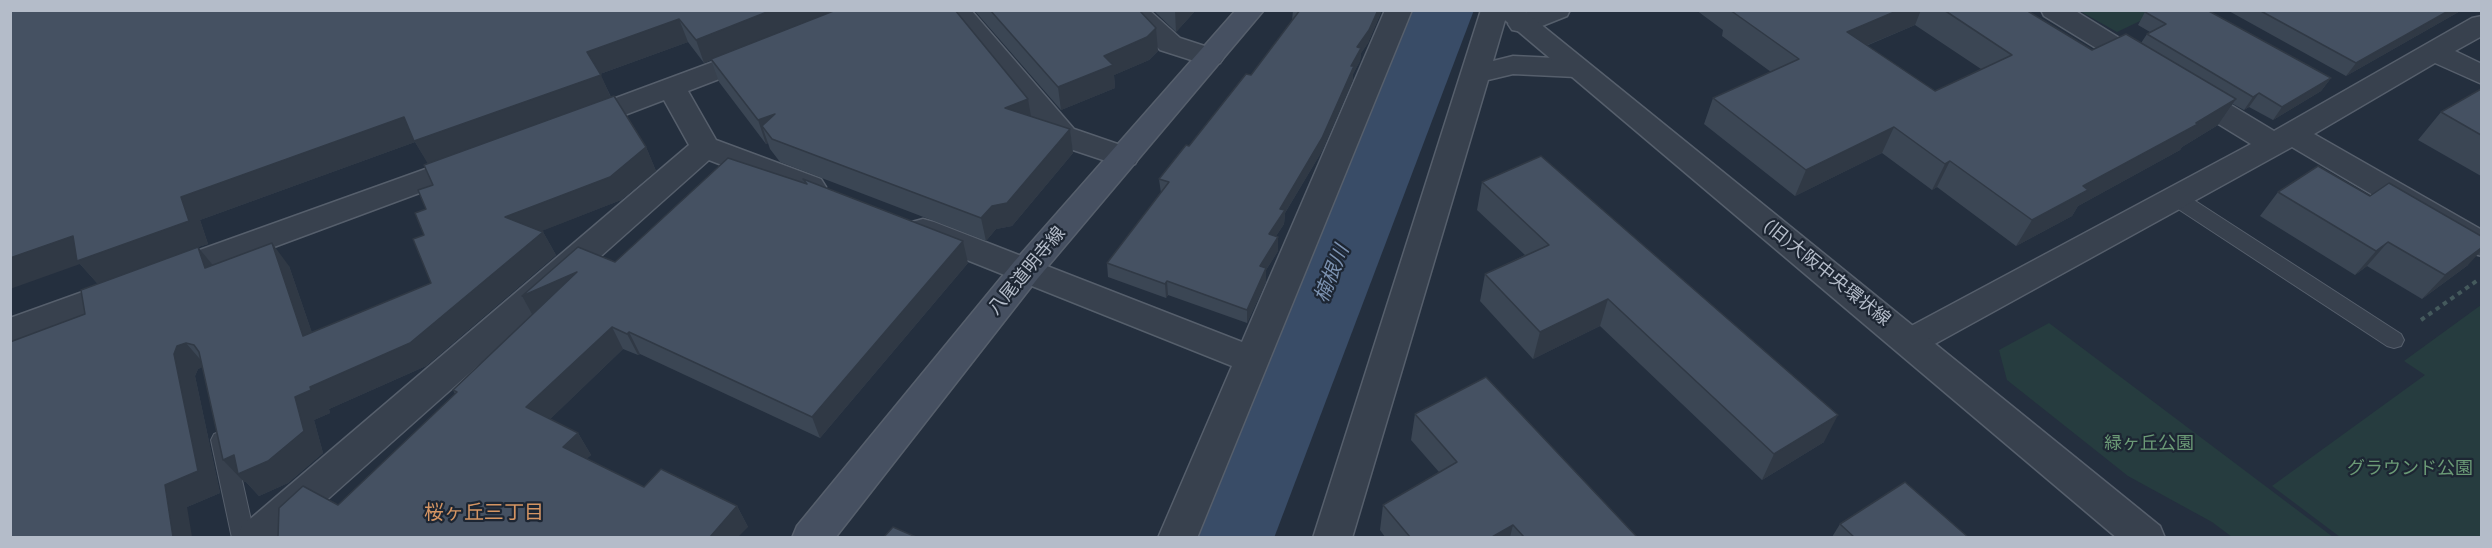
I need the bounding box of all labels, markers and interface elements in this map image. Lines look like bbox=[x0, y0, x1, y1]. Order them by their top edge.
street label: (旧)大阪中央環状線 bbox=[1759, 215, 1895, 331]
street label: 八尾道明寺線 bbox=[984, 223, 1070, 319]
water label: 楠根川 bbox=[1310, 242, 1354, 306]
park label: 緑ヶ丘公園 bbox=[2104, 433, 2194, 455]
park label: グラウンド公園 bbox=[2347, 458, 2473, 480]
district label: 桜ヶ丘三丁目 bbox=[424, 501, 544, 525]

